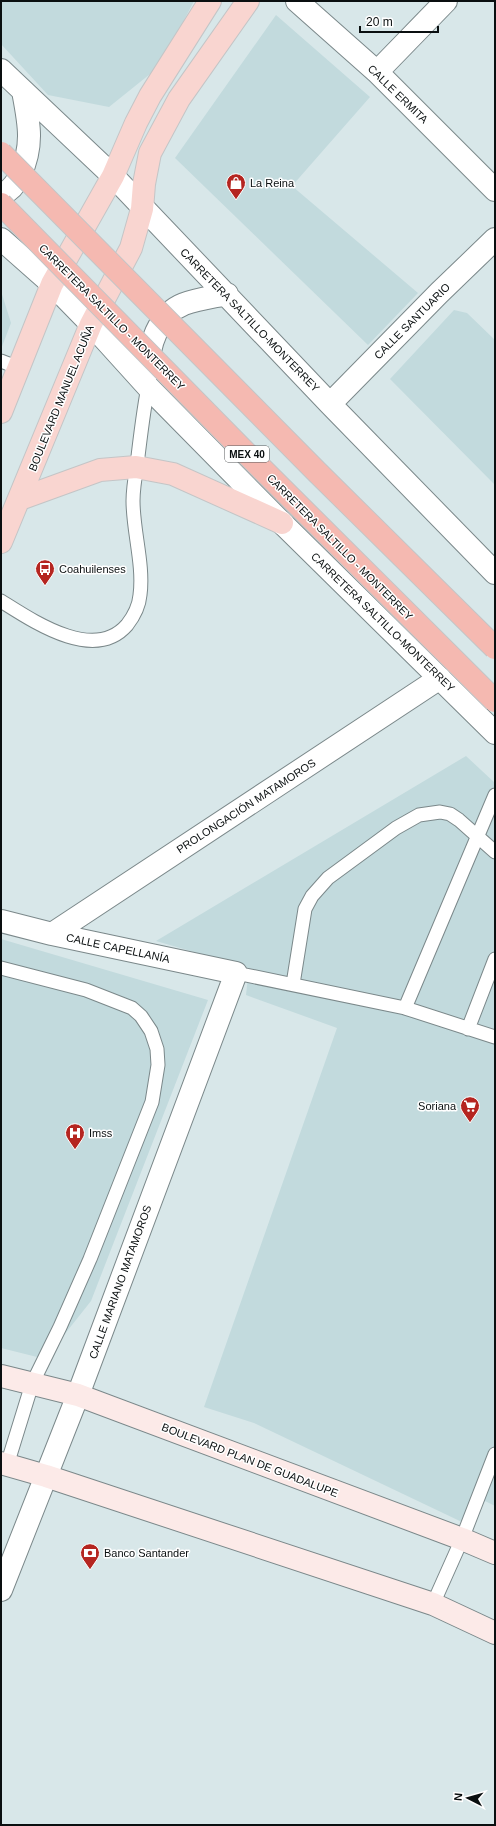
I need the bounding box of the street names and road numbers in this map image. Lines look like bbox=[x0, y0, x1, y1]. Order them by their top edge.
street label: CALLE ERMITA bbox=[366, 62, 431, 126]
street label: CARRETERA SALTILLO - MONTERREY bbox=[37, 242, 188, 393]
street label: CARRETERA SALTILLO-MONTERREY bbox=[178, 246, 322, 395]
street label: CALLE SANTUARIO bbox=[372, 280, 453, 361]
street label: BOULEVARD MANUEL ACUÑA bbox=[26, 323, 96, 473]
road number: MEX 40 bbox=[225, 446, 269, 462]
street label: CARRETERA SALTILLO - MONTERREY bbox=[265, 472, 416, 623]
street label: CARRETERA SALTILLO-MONTERREY bbox=[309, 550, 458, 694]
street label: PROLONGACIÓN MATAMOROS bbox=[174, 756, 318, 856]
street label: CALLE CAPELLANÍA bbox=[65, 931, 172, 965]
street label: CALLE MARIANO MATAMOROS bbox=[87, 1203, 153, 1361]
street label: BOULEVARD PLAN DE GUADALUPE bbox=[160, 1421, 340, 1499]

